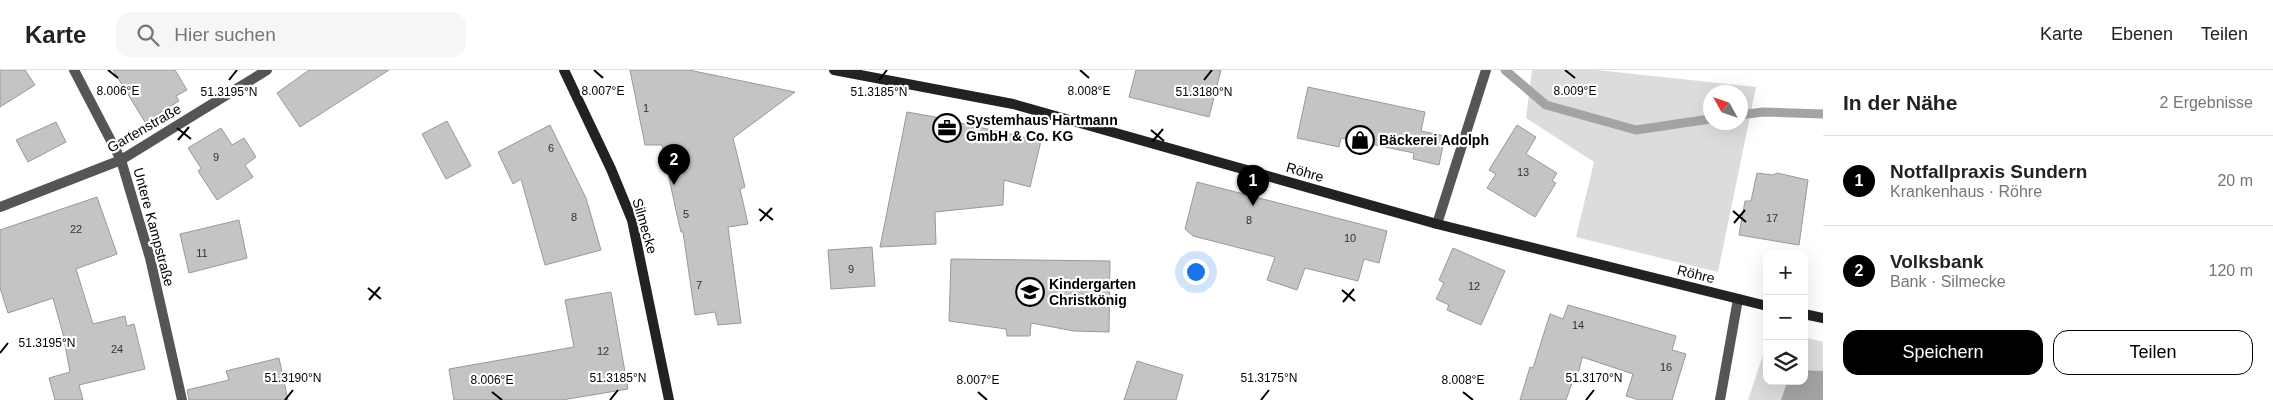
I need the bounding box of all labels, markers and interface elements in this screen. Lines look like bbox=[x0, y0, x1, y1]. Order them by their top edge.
search box bbox=[116, 12, 466, 57]
text: Karte bbox=[25, 21, 86, 48]
icon: search bbox=[134, 21, 162, 49]
text: Hier suchen bbox=[174, 24, 276, 45]
text: Karte bbox=[2040, 24, 2083, 44]
text: Ebenen bbox=[2111, 24, 2173, 44]
text: Teilen bbox=[2201, 24, 2248, 44]
text: 8.006°E bbox=[97, 84, 139, 98]
text: 8.007°E bbox=[582, 84, 624, 98]
text: 8.008°E bbox=[1068, 84, 1110, 98]
text: 8.009°E bbox=[1554, 84, 1596, 98]
text: 51.3195°N bbox=[201, 85, 257, 99]
text: 51.3185°N bbox=[851, 85, 907, 99]
text: 51.3180°N bbox=[1176, 85, 1232, 99]
north arrow bbox=[1703, 85, 1748, 130]
text: In der Nähe bbox=[1843, 91, 1957, 114]
text: 2 Ergebnisse bbox=[2160, 94, 2253, 111]
street label: Gartenstraße bbox=[104, 100, 184, 156]
house number: 1 bbox=[643, 102, 649, 114]
place label: Systemhaus Hartmann GmbH & Co. KG bbox=[966, 112, 1118, 144]
office icon: Systemhaus Hartmann GmbH & Co. KG bbox=[932, 113, 962, 143]
shop icon: Bäckerei Adolph bbox=[1345, 125, 1375, 155]
place label: Bäckerei Adolph bbox=[1379, 132, 1489, 148]
house number: 6 bbox=[548, 142, 554, 154]
pin: 2 bbox=[658, 144, 690, 185]
house number: 9 bbox=[213, 151, 219, 163]
street label: Röhre bbox=[1284, 159, 1326, 185]
text: Notfallpraxis Sundern bbox=[1890, 161, 2087, 182]
pin: 1 bbox=[1237, 165, 1269, 206]
street label: Untere Kampstraße bbox=[130, 166, 178, 288]
house number: 13 bbox=[1517, 166, 1529, 178]
text: 1 bbox=[1855, 172, 1863, 189]
text: 20 m bbox=[2217, 172, 2253, 189]
text: Krankenhaus · Röhre bbox=[1890, 183, 2042, 200]
street label: Silmecke bbox=[629, 196, 661, 256]
house number: 5 bbox=[683, 208, 689, 220]
house number: 8 bbox=[571, 211, 577, 223]
house number: 17 bbox=[1766, 212, 1778, 224]
house number: 8 bbox=[1246, 214, 1252, 226]
house number: 22 bbox=[70, 223, 82, 235]
house number: 10 bbox=[1344, 232, 1356, 244]
house number: 11 bbox=[196, 247, 208, 259]
map controls bbox=[1763, 250, 1808, 385]
button: + bbox=[1763, 250, 1808, 295]
text: Volksbank bbox=[1890, 251, 1984, 272]
your location bbox=[1183, 259, 1209, 285]
street label: Röhre bbox=[1676, 262, 1717, 286]
text: 2 bbox=[1855, 262, 1863, 279]
text: 120 m bbox=[2209, 262, 2253, 279]
house number: 9 bbox=[848, 263, 854, 275]
text: Bank · Silmecke bbox=[1890, 273, 2006, 290]
place label: Kindergarten Christkönig bbox=[1049, 276, 1136, 308]
school or university icon: Kindergarten Christkönig bbox=[1015, 277, 1045, 307]
house number: 7 bbox=[696, 279, 702, 291]
house number: 12 bbox=[1468, 280, 1480, 292]
button: − bbox=[1763, 295, 1808, 340]
house number: 14 bbox=[1572, 319, 1584, 331]
button: Speichern bbox=[1843, 330, 2043, 375]
button: Teilen bbox=[2053, 330, 2253, 375]
text: 51.3195°N bbox=[19, 336, 75, 350]
button: layers bbox=[1763, 340, 1808, 385]
house number: 24 bbox=[111, 343, 123, 355]
house number: 12 bbox=[597, 345, 609, 357]
house number: 16 bbox=[1660, 361, 1672, 373]
text: 51.3190°N bbox=[265, 371, 321, 385]
text: 51.3185°N bbox=[590, 371, 646, 385]
text: 51.3175°N bbox=[1241, 371, 1297, 385]
text: 51.3170°N bbox=[1566, 371, 1622, 385]
text: 8.006°E bbox=[471, 373, 513, 387]
text: 8.007°E bbox=[957, 373, 999, 387]
text: 8.008°E bbox=[1442, 373, 1484, 387]

